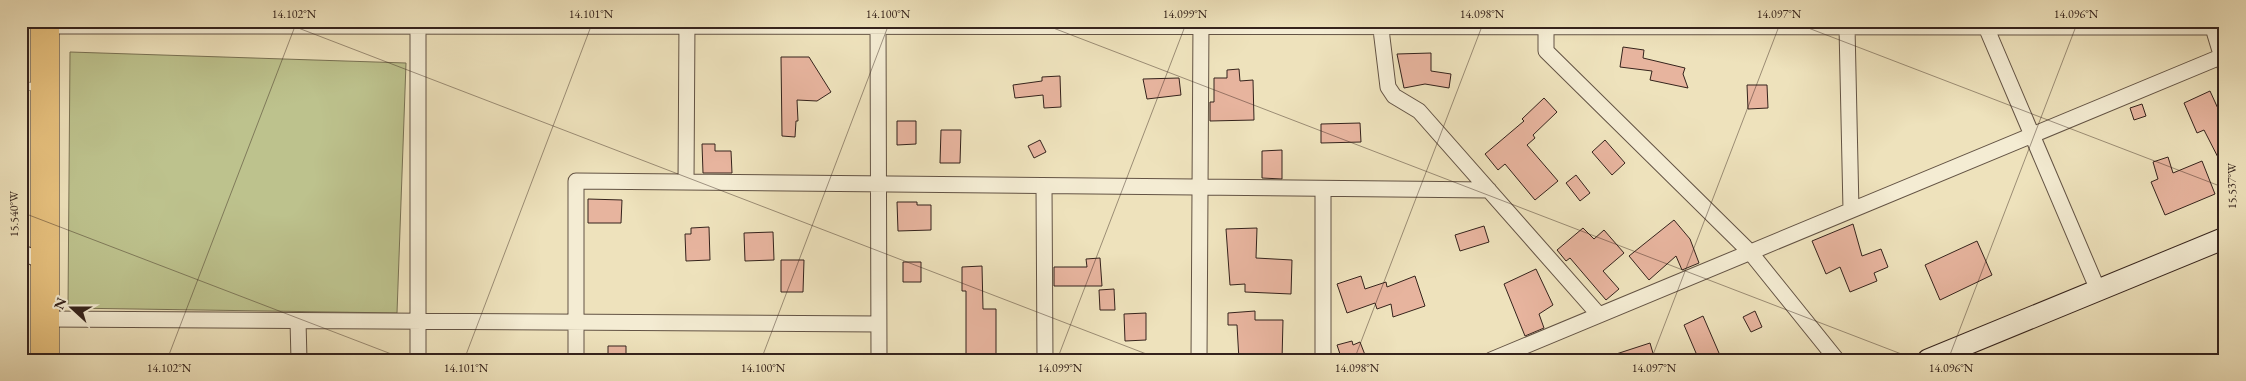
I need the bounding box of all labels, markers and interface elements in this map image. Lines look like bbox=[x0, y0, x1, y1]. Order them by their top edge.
text: 14.102°N bbox=[272, 6, 317, 22]
text: 14.101°N bbox=[569, 6, 614, 22]
text: 14.100°N bbox=[866, 6, 911, 22]
text: 14.099°N bbox=[1163, 6, 1208, 22]
text: 14.098°N bbox=[1460, 6, 1505, 22]
text: 14.097°N bbox=[1757, 6, 1802, 22]
text: 14.096°N bbox=[2054, 6, 2099, 22]
text: 15.537°W bbox=[2224, 162, 2240, 209]
text: 15.540°W bbox=[6, 190, 22, 237]
north arrow bbox=[48, 284, 98, 334]
text: N bbox=[49, 294, 71, 312]
text: 14.102°N bbox=[147, 360, 192, 376]
text: 14.101°N bbox=[444, 360, 489, 376]
text: 14.100°N bbox=[741, 360, 786, 376]
text: 14.099°N bbox=[1038, 360, 1083, 376]
text: 14.098°N bbox=[1335, 360, 1380, 376]
text: 14.097°N bbox=[1632, 360, 1677, 376]
text: 14.096°N bbox=[1929, 360, 1974, 376]

